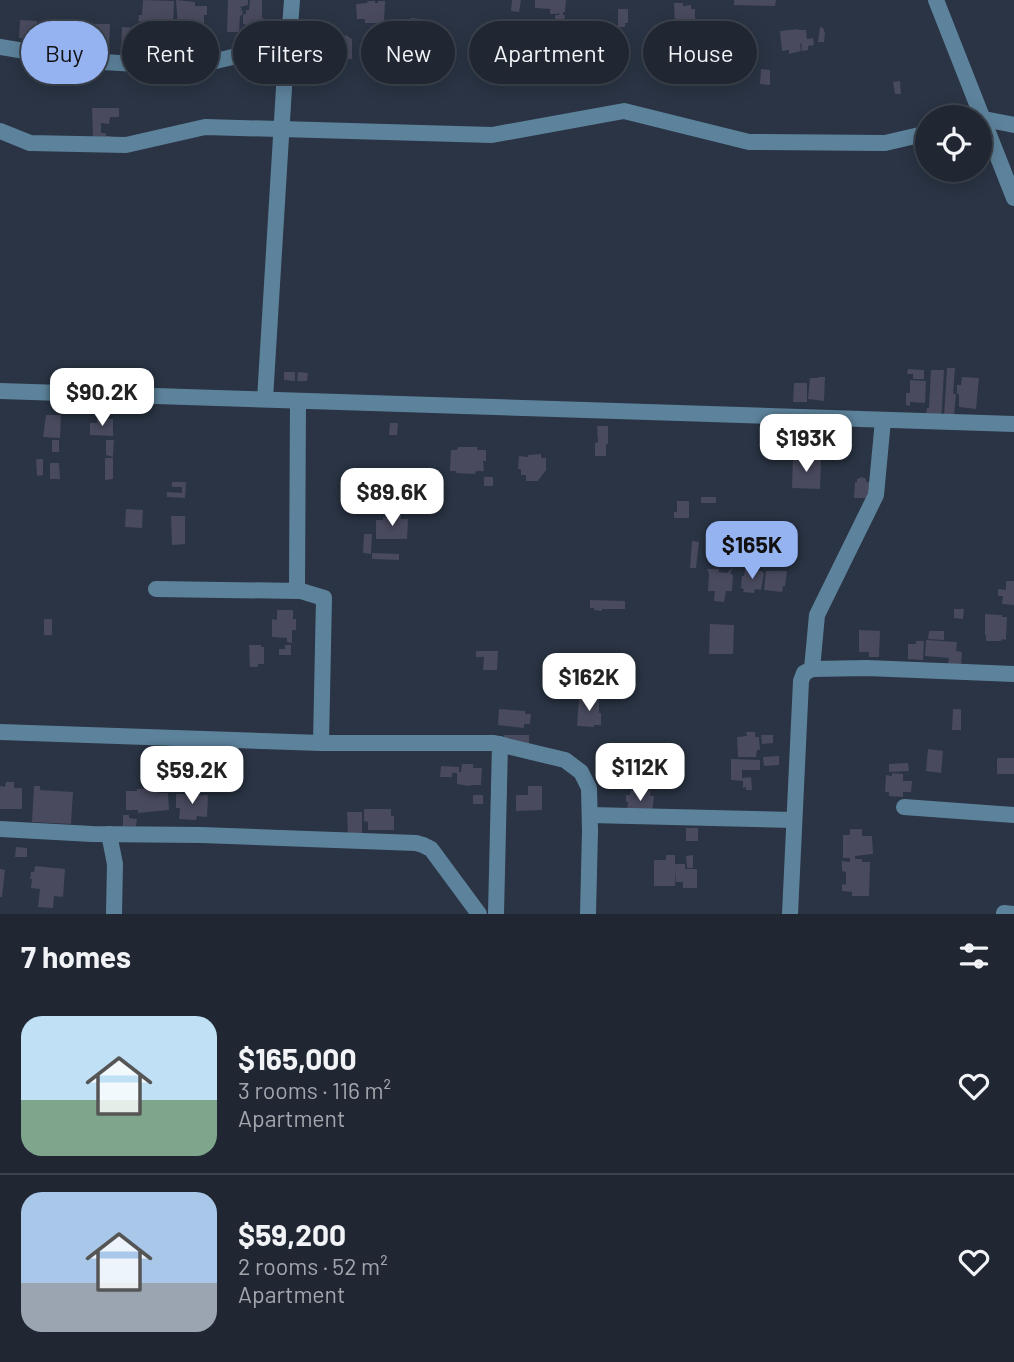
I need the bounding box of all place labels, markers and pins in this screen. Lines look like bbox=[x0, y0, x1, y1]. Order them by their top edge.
pin: $90.2K bbox=[45, 368, 159, 428]
pin: $193K bbox=[757, 414, 855, 474]
pin: $89.6K bbox=[335, 468, 449, 528]
pin: $165K bbox=[703, 522, 801, 581]
pin: $162K bbox=[540, 654, 638, 713]
pin: $112K bbox=[591, 744, 689, 803]
pin: $59.2K bbox=[135, 746, 249, 806]

